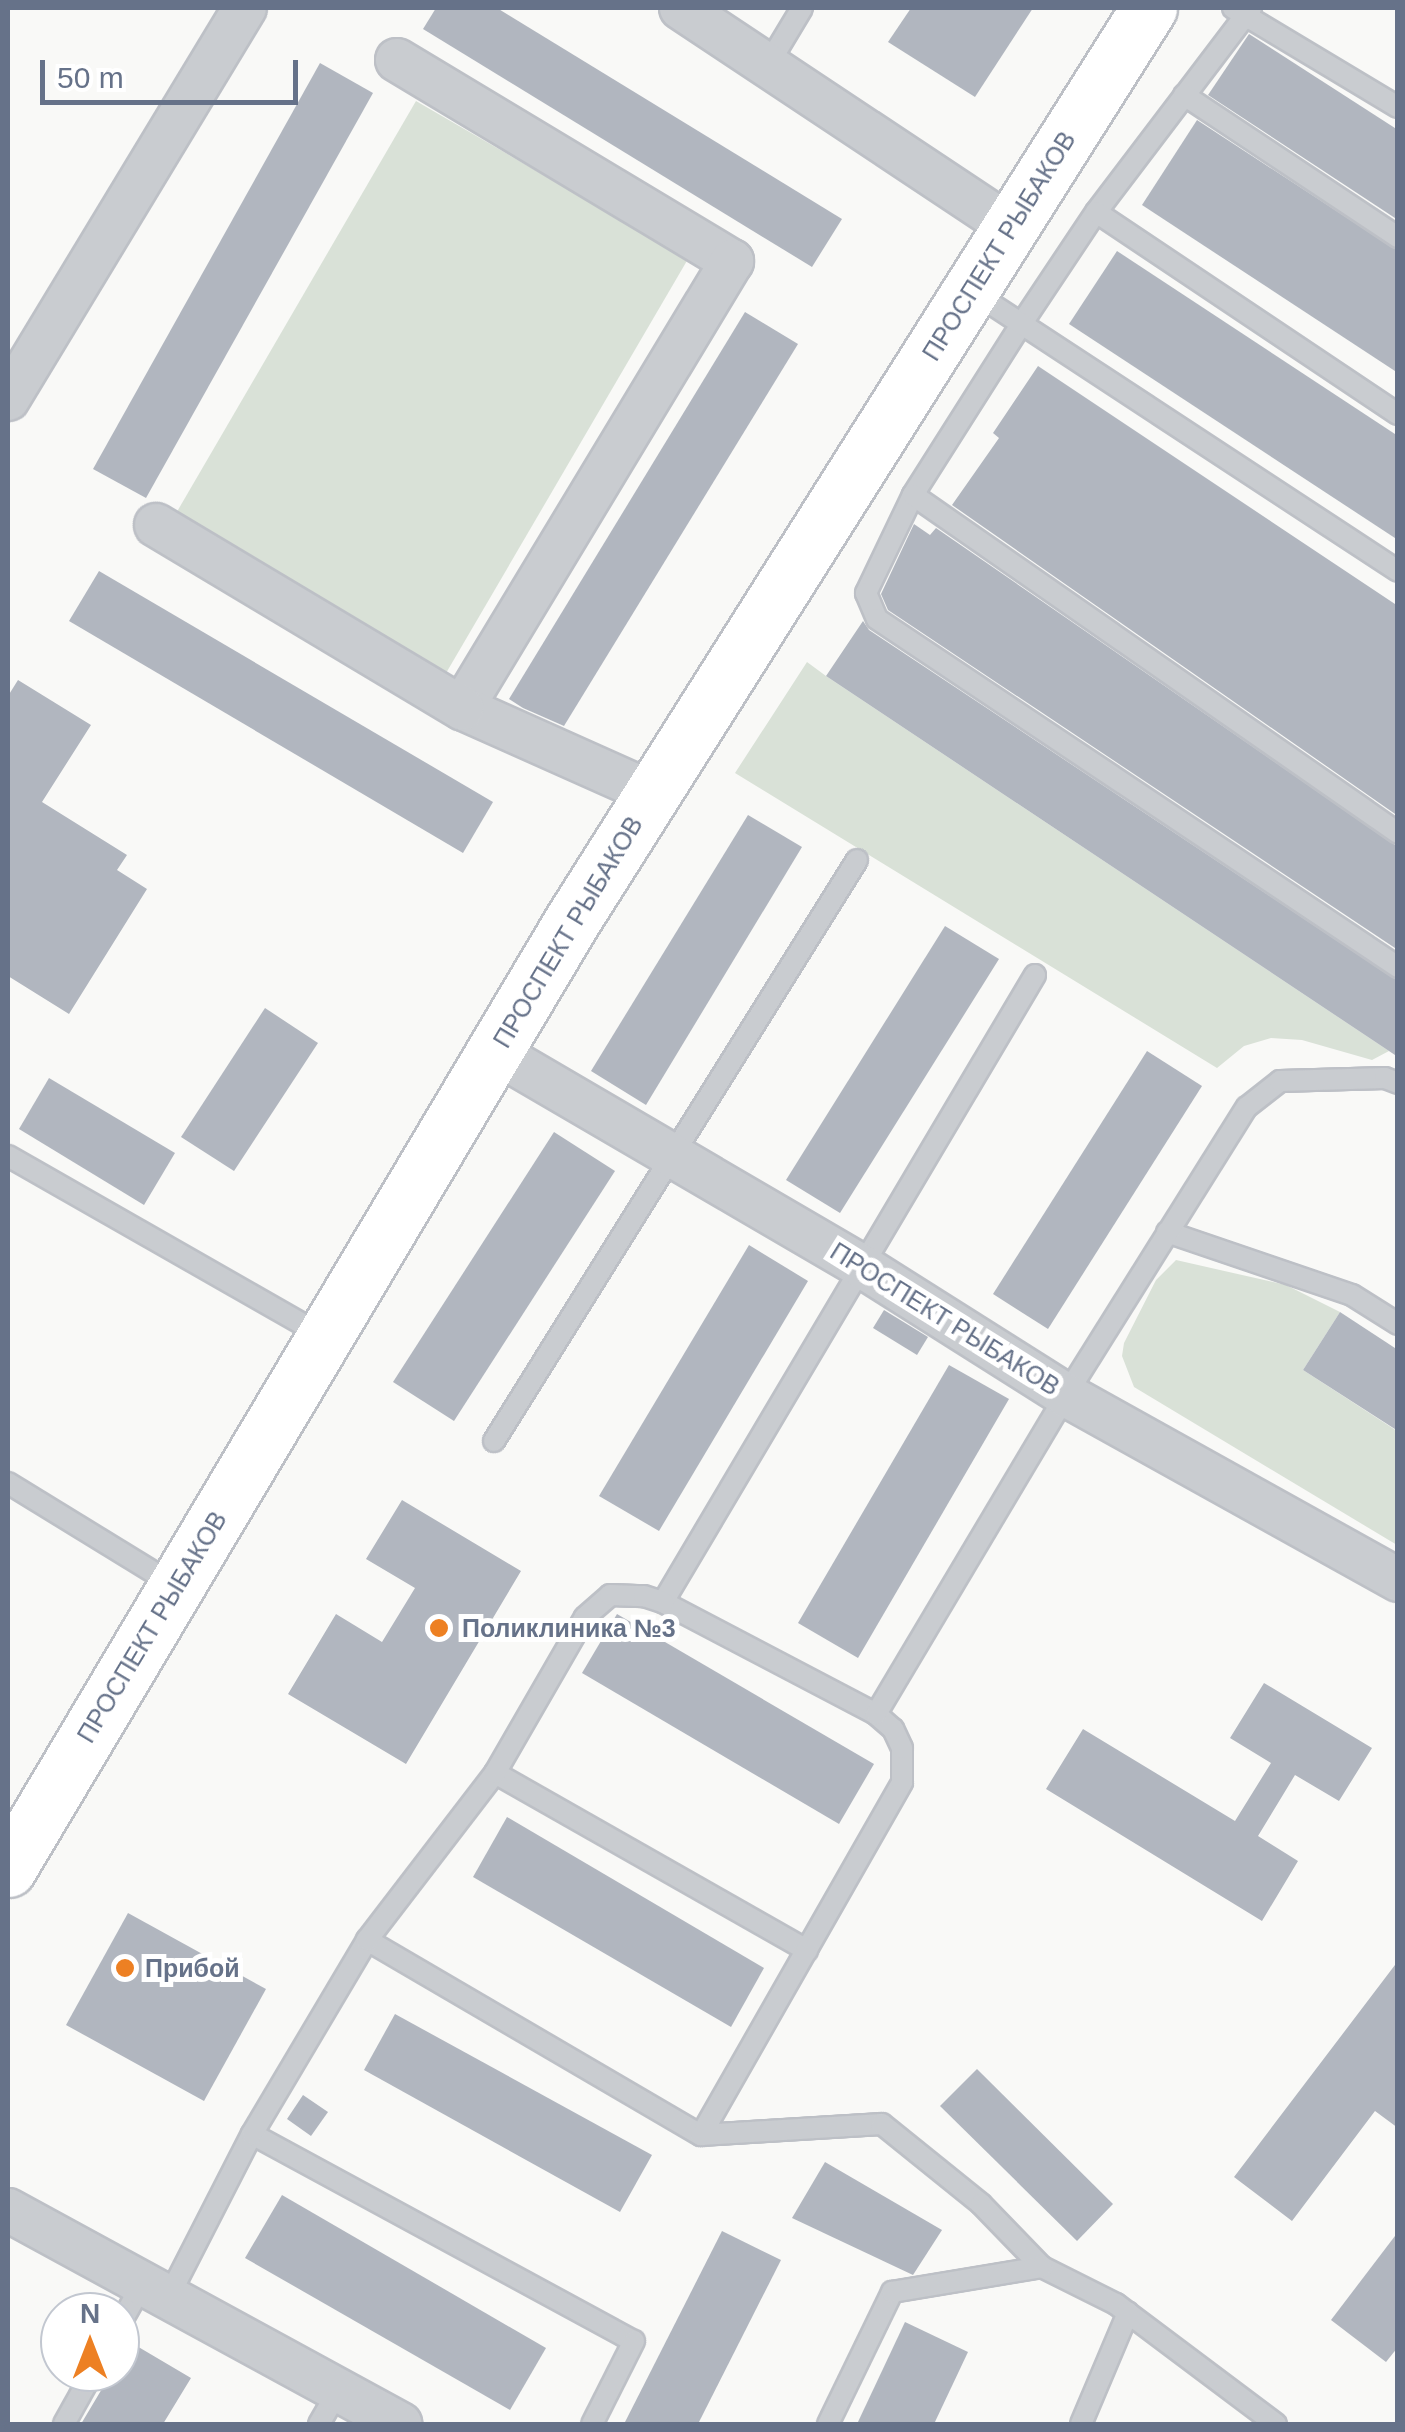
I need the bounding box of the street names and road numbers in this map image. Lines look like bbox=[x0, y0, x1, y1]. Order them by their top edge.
street label: ПРОСПЕКТ РЫБАКОВ bbox=[916, 126, 1082, 366]
street label: ПРОСПЕКТ РЫБАКОВ bbox=[487, 811, 649, 1053]
street label: ПРОСПЕКТ РЫБАКОВ bbox=[825, 1236, 1065, 1402]
street label: ПРОСПЕКТ РЫБАКОВ bbox=[71, 1506, 233, 1748]

